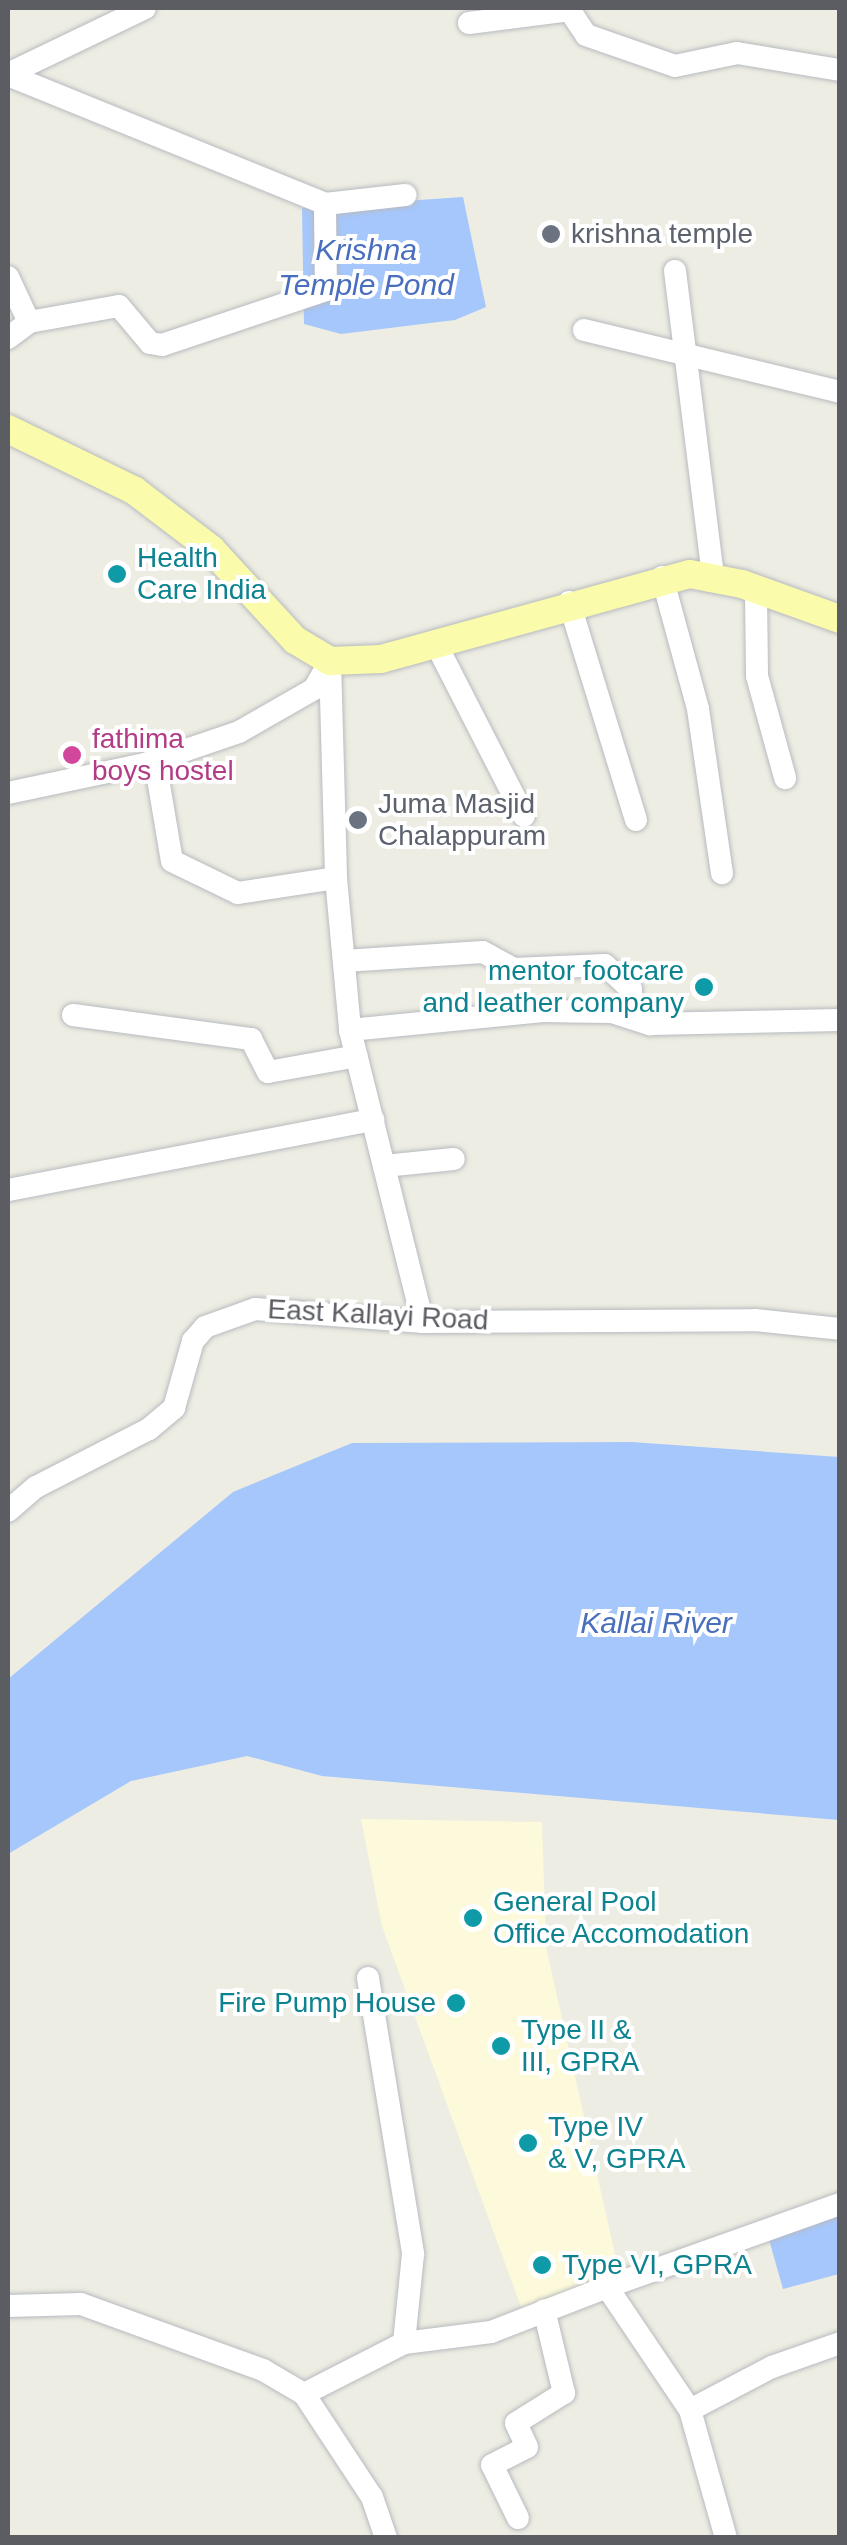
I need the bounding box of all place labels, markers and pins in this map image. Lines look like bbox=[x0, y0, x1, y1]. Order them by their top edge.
place label: krishna temple bbox=[571, 217, 753, 251]
marker: krishna temple bbox=[540, 223, 562, 245]
place label: Health Care India bbox=[137, 541, 266, 607]
marker: Health Care India bbox=[106, 563, 128, 585]
place label: fathima boys hostel bbox=[92, 722, 234, 788]
marker: fathima boys hostel bbox=[61, 744, 83, 766]
place label: Juma Masjid Chalappuram bbox=[378, 787, 546, 853]
marker: Juma Masjid Chalappuram bbox=[347, 809, 369, 831]
place label: mentor footcare and leather company bbox=[422, 954, 684, 1020]
marker: mentor footcare and leather company bbox=[693, 976, 715, 998]
place label: General Pool Office Accomodation bbox=[493, 1885, 751, 1951]
marker: General Pool Office Accomodation bbox=[462, 1907, 484, 1929]
place label: Fire Pump House bbox=[218, 1986, 436, 2020]
marker: Fire Pump House bbox=[445, 1992, 467, 2014]
place label: Type II & III, GPRA bbox=[521, 2013, 639, 2079]
marker: Type II & III, GPRA bbox=[490, 2035, 512, 2057]
place label: Type IV & V, GPRA bbox=[548, 2110, 685, 2176]
marker: Type IV & V, GPRA bbox=[517, 2132, 539, 2154]
place label: Type VI, GPRA bbox=[562, 2248, 752, 2282]
marker: Type VI, GPRA bbox=[531, 2254, 553, 2276]

